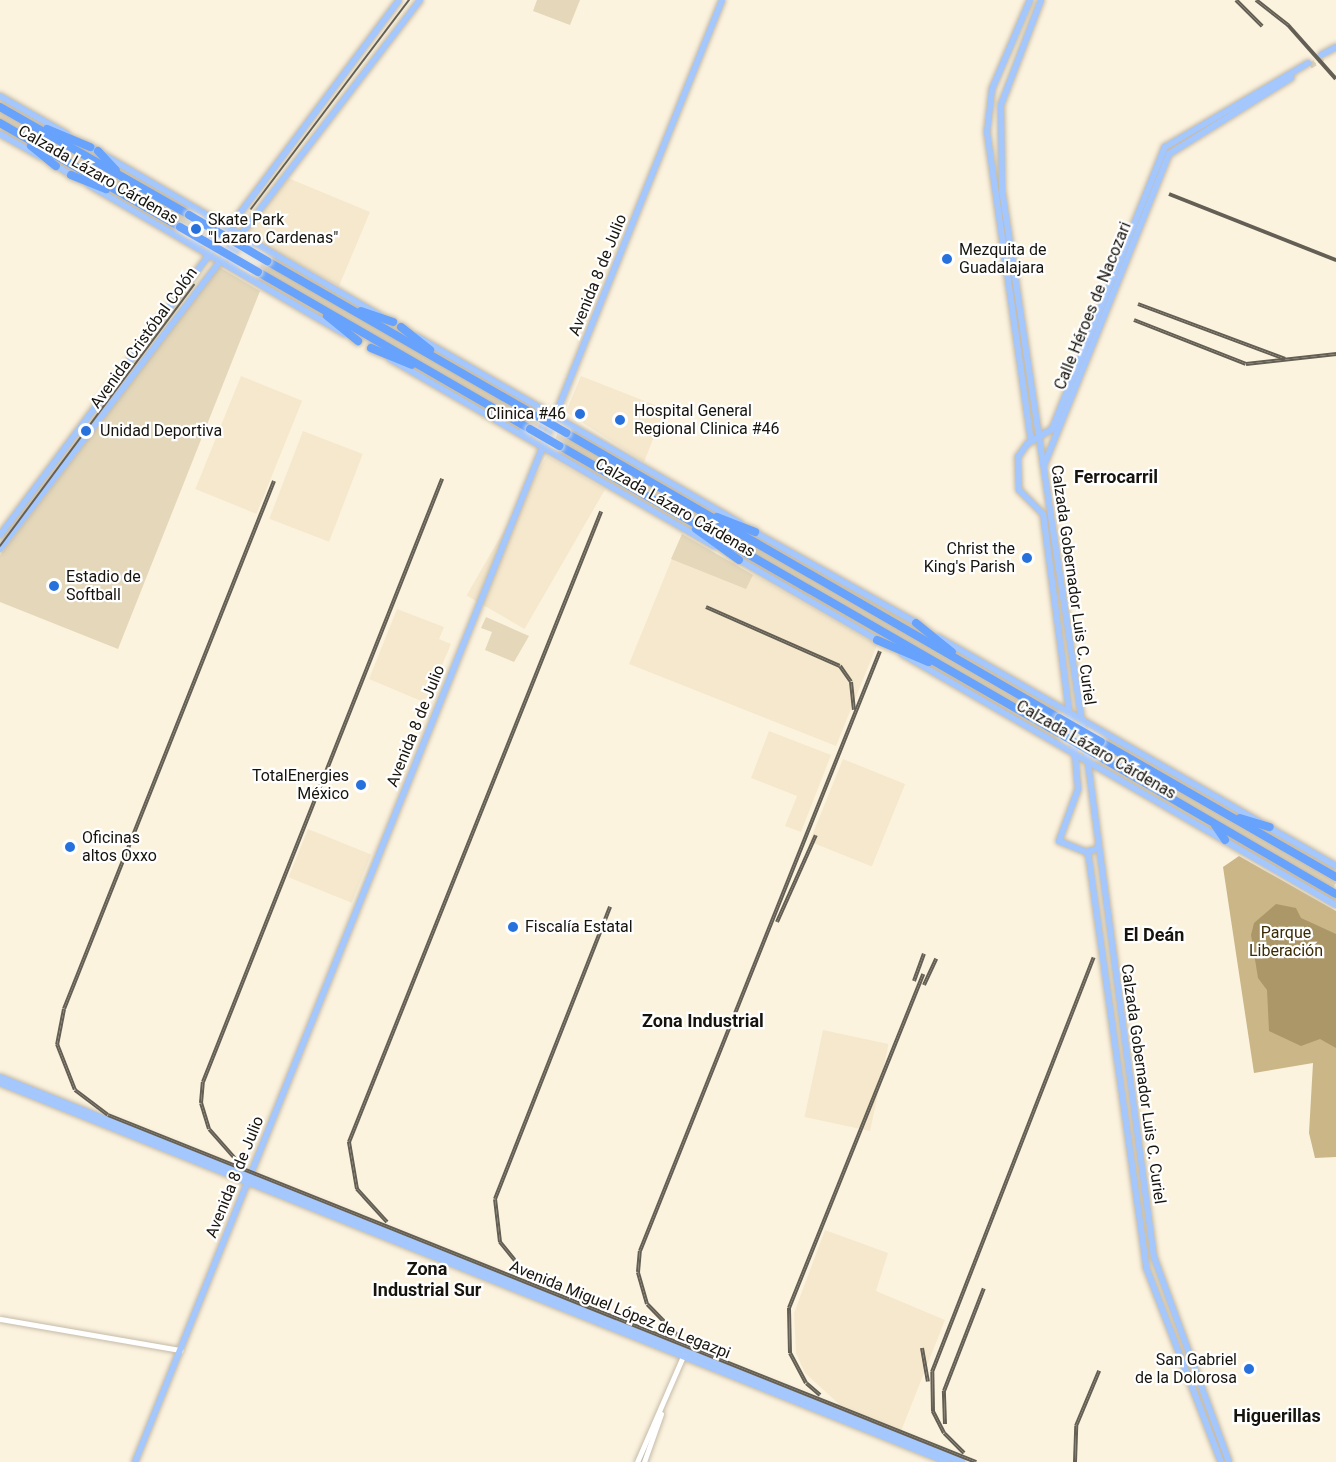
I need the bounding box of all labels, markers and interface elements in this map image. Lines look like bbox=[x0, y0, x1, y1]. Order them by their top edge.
street label: Calzada Lázaro Cárdenas bbox=[15, 121, 181, 229]
place label: Skate Park "Lazaro Cardenas" bbox=[208, 210, 338, 248]
street label: Avenida 8 de Julio bbox=[565, 211, 631, 339]
street label: Calle Héroes de Nacozari bbox=[1051, 219, 1135, 393]
marker: Skate Park "Lazaro Cardenas" bbox=[189, 222, 203, 236]
place label: Mezquita de Guadalajara bbox=[959, 240, 1046, 278]
marker: Mezquita de Guadalajara bbox=[940, 252, 954, 266]
street label: Avenida Cristóbal Colón bbox=[86, 264, 202, 412]
place label: Hospital General Regional Clinica #46 bbox=[634, 401, 780, 439]
place label: Clinica #46 bbox=[486, 404, 566, 424]
marker: Clinica #46 bbox=[571, 405, 589, 423]
marker: Hospital General Regional Clinica #46 bbox=[611, 411, 629, 429]
place label: Unidad Deportiva bbox=[100, 421, 222, 441]
marker: Unidad Deportiva bbox=[77, 422, 95, 440]
street label: Calzada Lázaro Cárdenas bbox=[592, 454, 758, 562]
street label: Calzada Gobernador Luis C. Curiel bbox=[1047, 464, 1099, 706]
district label: Ferrocarril bbox=[1074, 466, 1158, 488]
place label: Christ the King's Parish bbox=[924, 539, 1015, 577]
marker: Christ the King's Parish bbox=[1020, 551, 1034, 565]
place label: Estadio de Softball bbox=[66, 567, 141, 605]
marker: Estadio de Softball bbox=[47, 579, 61, 593]
street label: Avenida 8 de Julio bbox=[383, 662, 449, 790]
street label: Calzada Lázaro Cárdenas bbox=[1013, 696, 1179, 804]
place label: TotalEnergies México bbox=[252, 766, 349, 804]
marker: TotalEnergies México bbox=[354, 778, 368, 792]
place label: Oficinas altos Oxxo bbox=[82, 828, 157, 866]
marker: Oficinas altos Oxxo bbox=[63, 840, 77, 854]
place label: Fiscalía Estatal bbox=[525, 917, 633, 937]
marker: Fiscalía Estatal bbox=[506, 920, 520, 934]
park label: Parque Liberación bbox=[1249, 923, 1323, 961]
district label: El Deán bbox=[1124, 924, 1184, 946]
street label: Calzada Gobernador Luis C. Curiel bbox=[1117, 963, 1169, 1205]
district label: Zona Industrial bbox=[642, 1010, 764, 1032]
street label: Avenida 8 de Julio bbox=[202, 1113, 268, 1241]
street label: Avenida Miguel López de Legazpi bbox=[507, 1257, 733, 1363]
district label: Zona Industrial Sur bbox=[373, 1259, 481, 1302]
place label: San Gabriel de la Dolorosa bbox=[1135, 1350, 1237, 1388]
marker: San Gabriel de la Dolorosa bbox=[1242, 1362, 1256, 1376]
district label: Higuerillas bbox=[1233, 1405, 1321, 1427]

